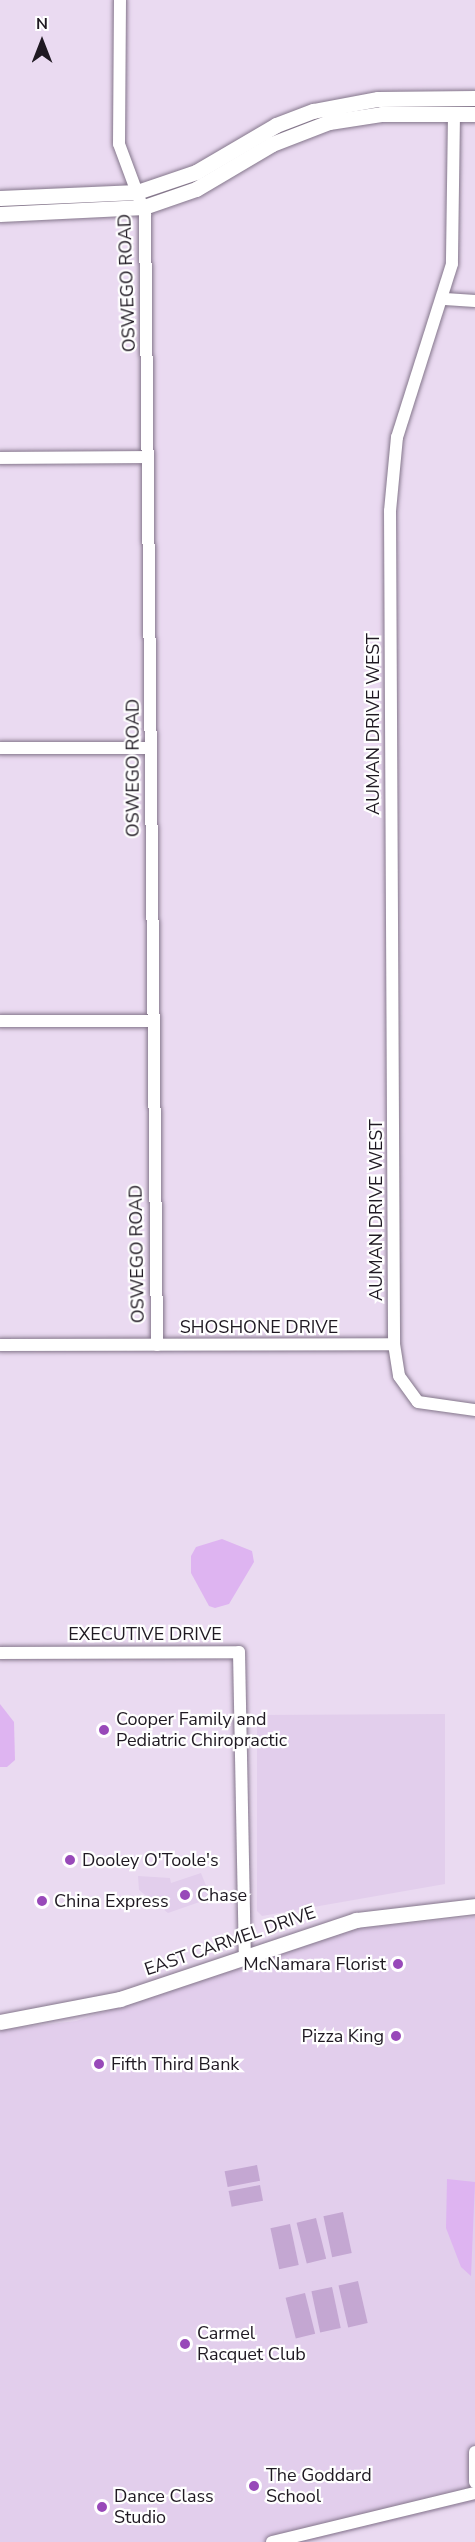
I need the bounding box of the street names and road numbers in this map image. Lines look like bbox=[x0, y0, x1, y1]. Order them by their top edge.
street label: OSWEGO ROAD bbox=[114, 213, 140, 353]
street label: AUMAN DRIVE WEST bbox=[362, 633, 384, 815]
street label: OSWEGO ROAD bbox=[122, 699, 144, 837]
street label: AUMAN DRIVE WEST bbox=[365, 1119, 387, 1301]
street label: OSWEGO ROAD bbox=[125, 1185, 149, 1323]
street label: SHOSHONE DRIVE bbox=[180, 1316, 338, 1338]
street label: EXECUTIVE DRIVE bbox=[68, 1623, 222, 1645]
street label: EAST CARMEL DRIVE bbox=[142, 1902, 318, 1980]

